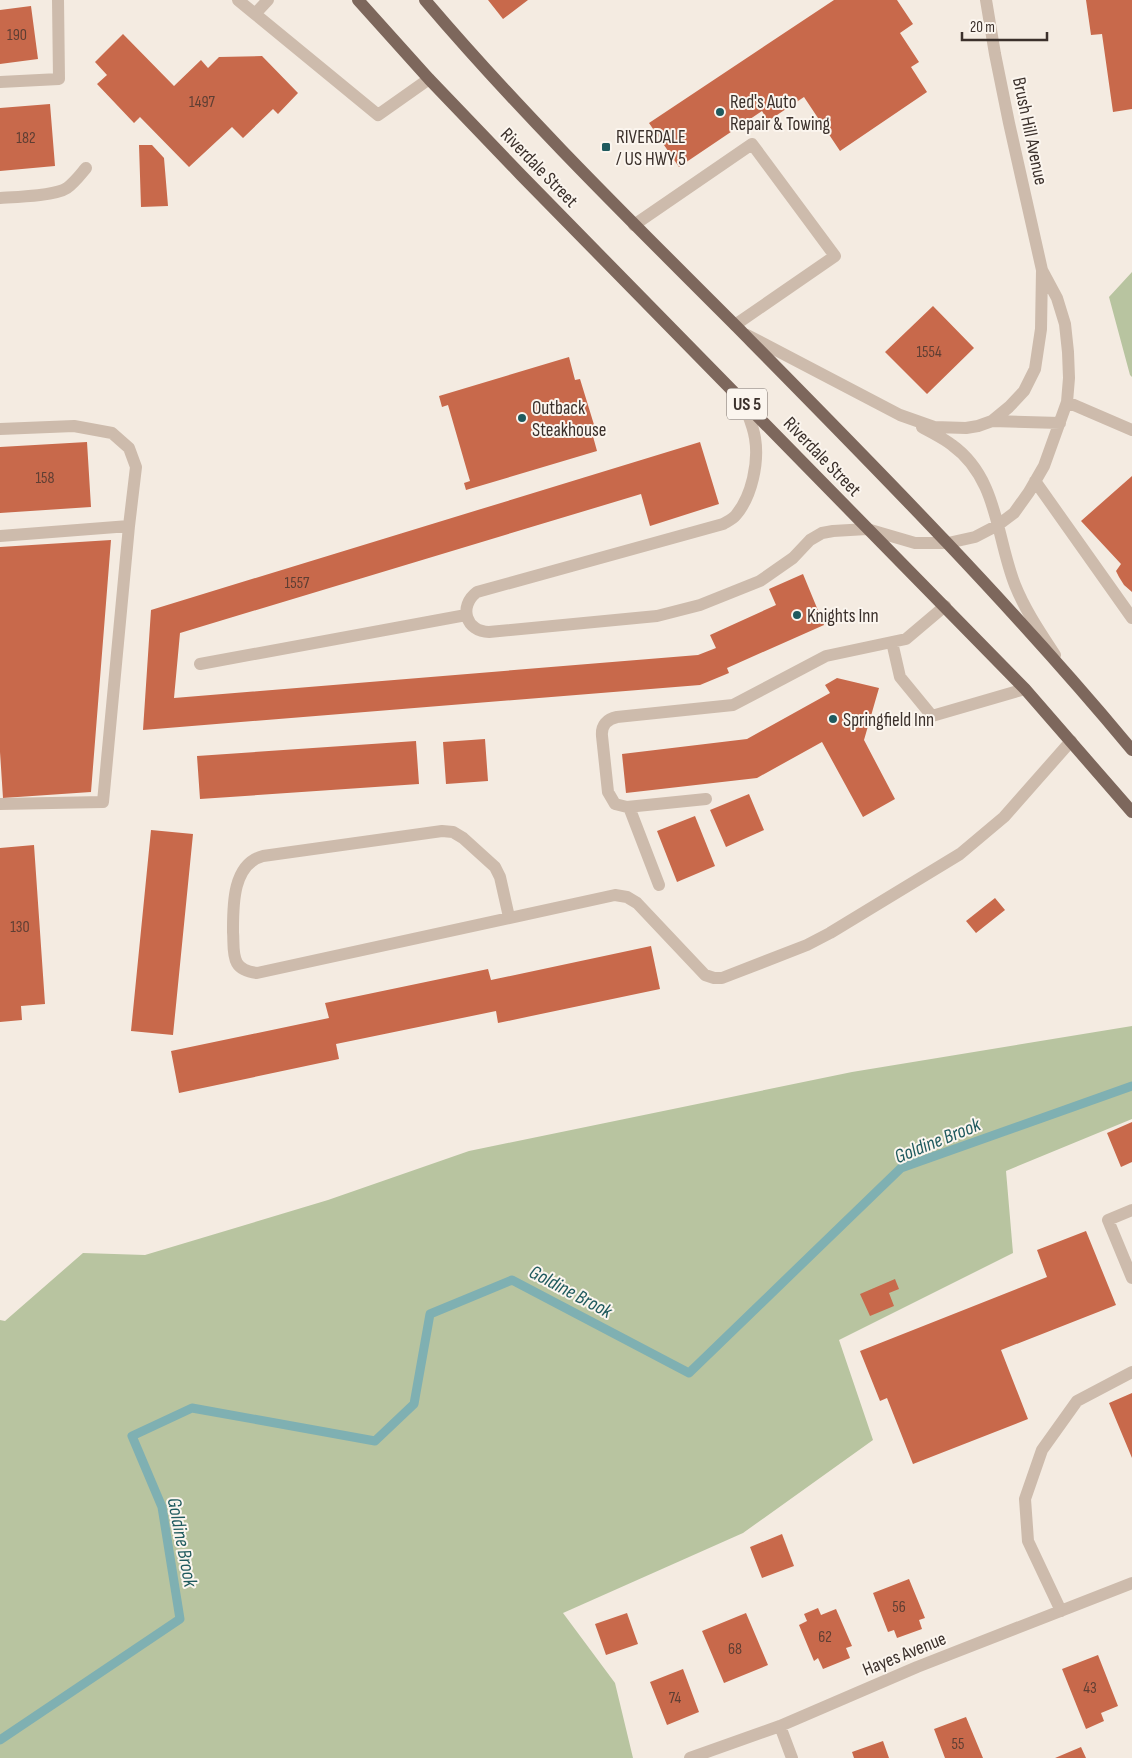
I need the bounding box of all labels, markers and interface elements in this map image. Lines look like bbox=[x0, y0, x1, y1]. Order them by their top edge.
scale bar bbox=[962, 10, 1047, 42]
text: 20 m bbox=[970, 18, 995, 37]
house number: 190 bbox=[7, 26, 27, 45]
street label: Brush Hill Avenue bbox=[1007, 75, 1052, 187]
place label: Red's Auto Repair & Towing bbox=[730, 91, 831, 136]
house number: 1497 bbox=[189, 93, 216, 112]
marker: Red's Auto Repair & Towing bbox=[714, 106, 726, 118]
street label: Riverdale Street bbox=[495, 123, 583, 213]
place label: RIVERDALE / US HWY 5 bbox=[616, 126, 686, 171]
house number: 182 bbox=[16, 129, 36, 148]
marker: RIVERDALE / US HWY 5 bbox=[600, 141, 612, 153]
house number: 1554 bbox=[916, 343, 942, 362]
road number: US 5 bbox=[727, 388, 767, 419]
place label: Outback Steakhouse bbox=[532, 397, 606, 442]
marker: Outback Steakhouse bbox=[516, 412, 528, 424]
street label: Riverdale Street bbox=[778, 412, 866, 502]
house number: 158 bbox=[35, 469, 55, 488]
house number: 1557 bbox=[285, 574, 310, 593]
place label: Knights Inn bbox=[807, 605, 879, 628]
marker: Knights Inn bbox=[791, 609, 803, 621]
place label: Springfield Inn bbox=[843, 709, 934, 732]
marker: Springfield Inn bbox=[827, 713, 839, 725]
house number: 130 bbox=[10, 918, 30, 937]
water label: Goldine Brook bbox=[891, 1113, 984, 1169]
water label: Goldine Brook bbox=[525, 1260, 617, 1324]
water label: Goldine Brook bbox=[162, 1495, 203, 1589]
house number: 56 bbox=[892, 1598, 906, 1617]
street label: Hayes Avenue bbox=[859, 1627, 950, 1682]
house number: 62 bbox=[818, 1628, 832, 1647]
house number: 68 bbox=[728, 1640, 742, 1659]
house number: 43 bbox=[1083, 1679, 1097, 1698]
house number: 74 bbox=[669, 1689, 681, 1708]
house number: 55 bbox=[952, 1735, 964, 1754]

